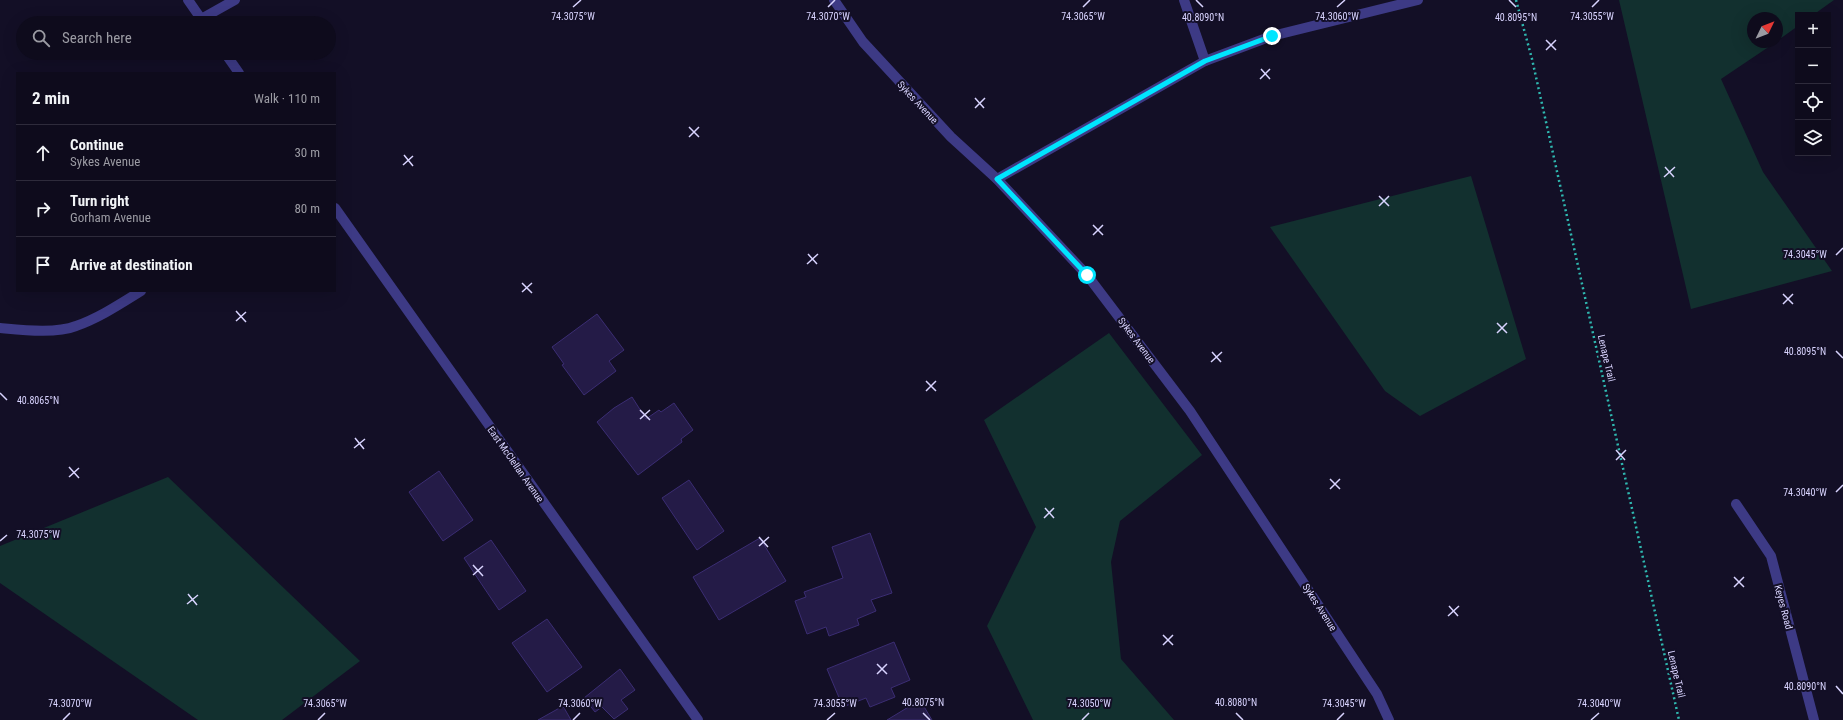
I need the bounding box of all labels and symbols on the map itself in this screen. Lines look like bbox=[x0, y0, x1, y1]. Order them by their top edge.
text: 74.3075°W bbox=[551, 11, 595, 22]
text: 74.3070°W bbox=[806, 11, 850, 22]
text: 74.3065°W bbox=[1061, 11, 1105, 22]
text: 74.3060°W bbox=[1315, 11, 1359, 22]
text: 74.3055°W bbox=[1570, 11, 1614, 22]
text: 40.8090°N bbox=[1182, 12, 1224, 23]
text: 40.8095°N bbox=[1495, 12, 1537, 23]
north arrow bbox=[1747, 12, 1783, 48]
route end bbox=[1263, 27, 1281, 45]
street label: Sykes Avenue bbox=[895, 79, 940, 126]
text: 74.3045°W bbox=[1783, 249, 1827, 260]
route start bbox=[1078, 266, 1096, 284]
street label: Sykes Avenue bbox=[1116, 315, 1157, 365]
street label: Lenape Trail bbox=[1596, 334, 1617, 383]
text: 40.8095°N bbox=[1784, 346, 1826, 357]
text: 40.8065°N bbox=[17, 395, 59, 406]
street label: East McClellan Avenue bbox=[485, 424, 546, 504]
text: 74.3040°W bbox=[1783, 487, 1827, 498]
text: 74.3075°W bbox=[16, 529, 60, 540]
street label: Sykes Avenue bbox=[1300, 582, 1339, 633]
street label: Keyes Road bbox=[1772, 584, 1795, 631]
street label: Lenape Trail bbox=[1666, 650, 1687, 699]
text: 40.8090°N bbox=[1784, 681, 1826, 692]
text: 40.8075°N bbox=[902, 697, 944, 708]
text: 40.8080°N bbox=[1215, 697, 1257, 708]
text: 74.3070°W bbox=[48, 698, 92, 709]
text: 74.3065°W bbox=[303, 698, 347, 709]
text: 74.3060°W bbox=[558, 698, 602, 709]
text: 74.3055°W bbox=[813, 698, 857, 709]
text: 74.3050°W bbox=[1067, 698, 1111, 709]
text: 74.3045°W bbox=[1322, 698, 1366, 709]
text: 74.3040°W bbox=[1577, 698, 1621, 709]

